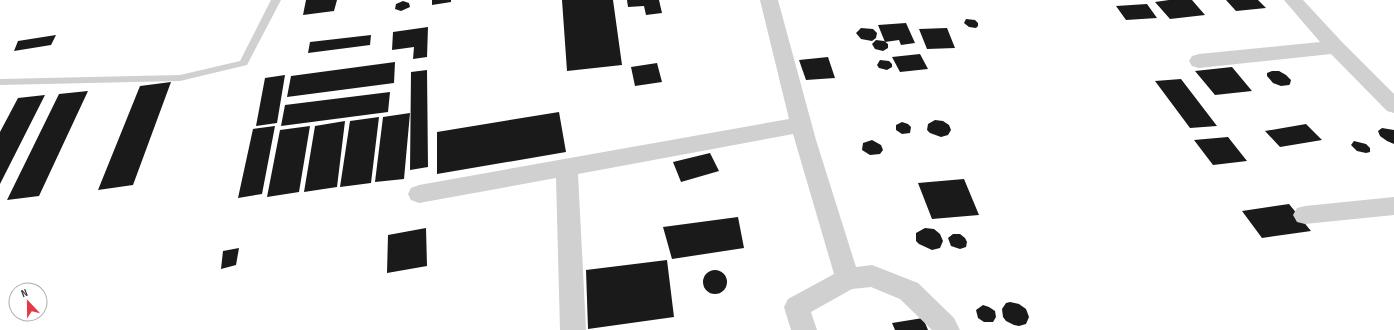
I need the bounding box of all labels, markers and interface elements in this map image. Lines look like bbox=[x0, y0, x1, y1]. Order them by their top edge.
north arrow bbox=[8, 282, 48, 322]
text: N bbox=[19, 286, 30, 300]

